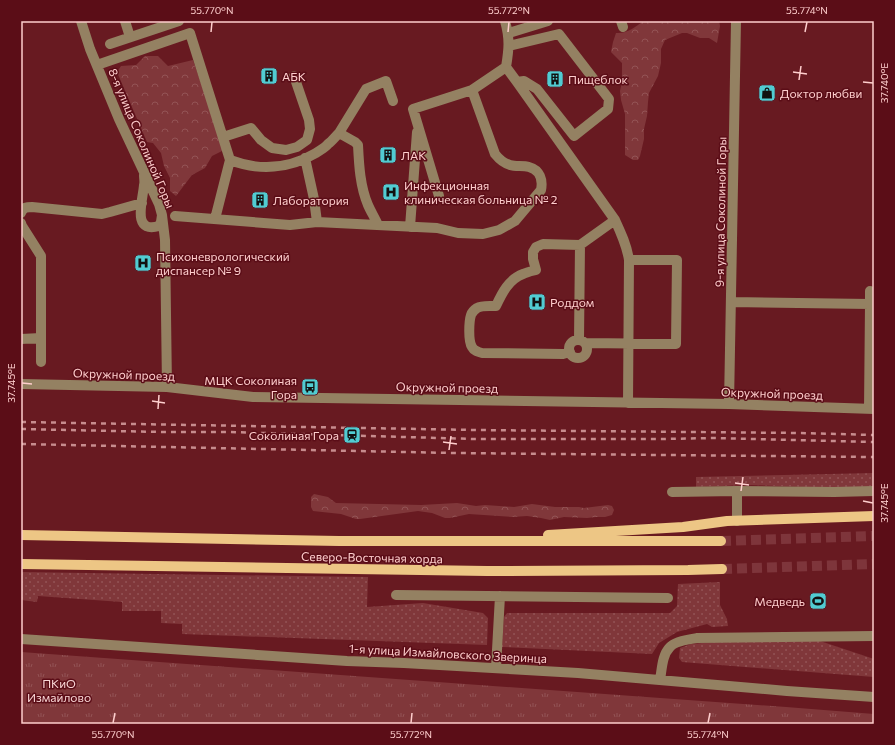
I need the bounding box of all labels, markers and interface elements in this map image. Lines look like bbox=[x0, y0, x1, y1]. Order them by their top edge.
text: 55.770°N bbox=[191, 4, 233, 16]
text: 55.772°N bbox=[488, 4, 530, 16]
text: 55.774°N bbox=[786, 4, 828, 16]
text: 37.740°E bbox=[878, 63, 890, 103]
street label: 8-я улица Соколиной Горы bbox=[106, 66, 178, 210]
building icon: АБК bbox=[259, 66, 279, 86]
place label: АБК bbox=[282, 69, 306, 83]
building icon: Пищеблок bbox=[545, 69, 565, 89]
place label: Пищеблок bbox=[568, 72, 629, 86]
shop icon: Доктор любви bbox=[757, 83, 777, 103]
place label: Доктор любви bbox=[780, 86, 862, 100]
street label: 9-я улица Соколиной Горы bbox=[712, 137, 728, 287]
building icon: ЛАК bbox=[378, 145, 398, 165]
place label: ЛАК bbox=[401, 148, 426, 162]
place label: Инфекционная клиническая больница № 2 bbox=[404, 178, 558, 206]
hospital icon: Инфекционная клиническая больница № 2 bbox=[381, 182, 401, 202]
building icon: Лаборатория bbox=[250, 190, 270, 210]
place label: Лаборатория bbox=[273, 193, 349, 207]
place label: Психоневрологический диспансер № 9 bbox=[156, 249, 290, 277]
hospital icon: Психоневрологический диспансер № 9 bbox=[133, 253, 153, 273]
hospital icon: Роддом bbox=[527, 292, 547, 312]
place label: Роддом bbox=[550, 295, 594, 309]
text: 37.745°E bbox=[5, 363, 17, 403]
street label: Окружной проезд bbox=[73, 365, 175, 383]
place label: МЦК Соколиная Гора bbox=[204, 373, 297, 401]
bus stop icon: МЦК Соколиная Гора bbox=[300, 377, 320, 397]
street label: Окружной проезд bbox=[396, 379, 498, 395]
street label: Окружной проезд bbox=[721, 384, 823, 402]
station icon: Соколиная Гора bbox=[342, 425, 362, 445]
place label: Соколиная Гора bbox=[249, 428, 339, 442]
text: 37.745°E bbox=[878, 483, 890, 523]
street label: Северо-Восточная хорда bbox=[301, 549, 443, 565]
sports icon: Медведь bbox=[808, 591, 828, 611]
place label: Медведь bbox=[754, 594, 805, 608]
street label: 1-я улица Измайловского Зверинца bbox=[349, 641, 547, 665]
park label: ПКиО Измайлово bbox=[27, 676, 91, 704]
text: 55.770°N bbox=[92, 728, 134, 740]
text: 55.772°N bbox=[390, 728, 432, 740]
text: 55.774°N bbox=[687, 728, 729, 740]

